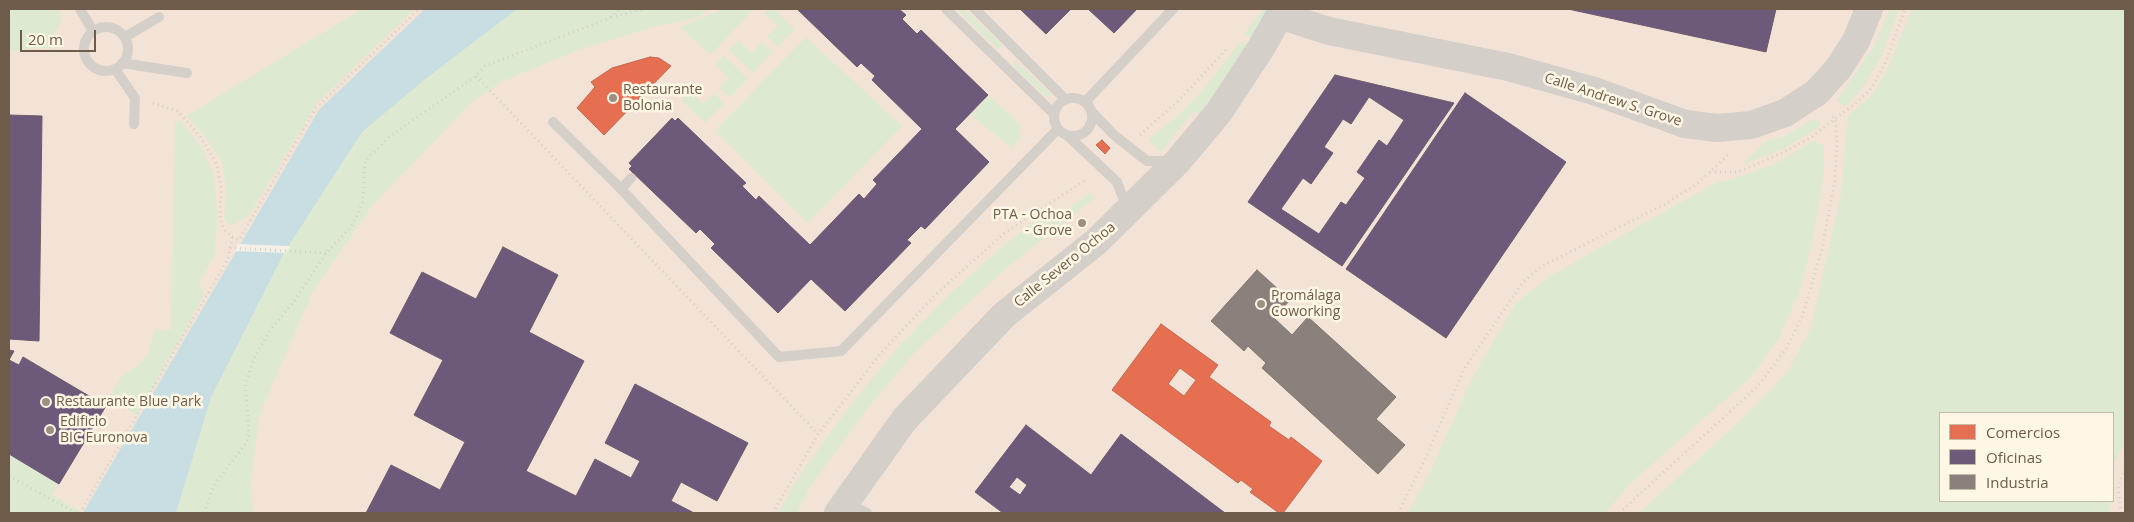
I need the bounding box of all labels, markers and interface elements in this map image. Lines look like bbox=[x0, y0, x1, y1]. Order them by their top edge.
scale bar bbox=[22, 20, 99, 52]
text: 20 m bbox=[28, 29, 63, 49]
street label: Calle Andrew S. Grove bbox=[1542, 70, 1684, 130]
place label: Restaurante Bolonia bbox=[623, 82, 702, 114]
marker: Restaurante Bolonia bbox=[607, 92, 619, 104]
place label: PTA - Ochoa - Grove bbox=[993, 207, 1072, 240]
marker: PTA - Ochoa - Grove bbox=[1076, 217, 1088, 229]
street label: Calle Severo Ochoa bbox=[1011, 219, 1119, 311]
place label: Promálaga Coworking bbox=[1271, 288, 1341, 321]
marker: Promálaga Coworking bbox=[1255, 298, 1267, 310]
place label: Restaurante Blue Park bbox=[56, 394, 201, 410]
marker: Restaurante Blue Park bbox=[40, 396, 52, 408]
legend bbox=[1939, 412, 2114, 502]
place label: Edificio BIC Euronova bbox=[60, 414, 148, 447]
text: Comercios bbox=[1986, 422, 2060, 442]
marker: Edificio BIC Euronova bbox=[44, 424, 56, 436]
text: Oficinas bbox=[1986, 447, 2042, 467]
text: Industria bbox=[1986, 472, 2049, 492]

